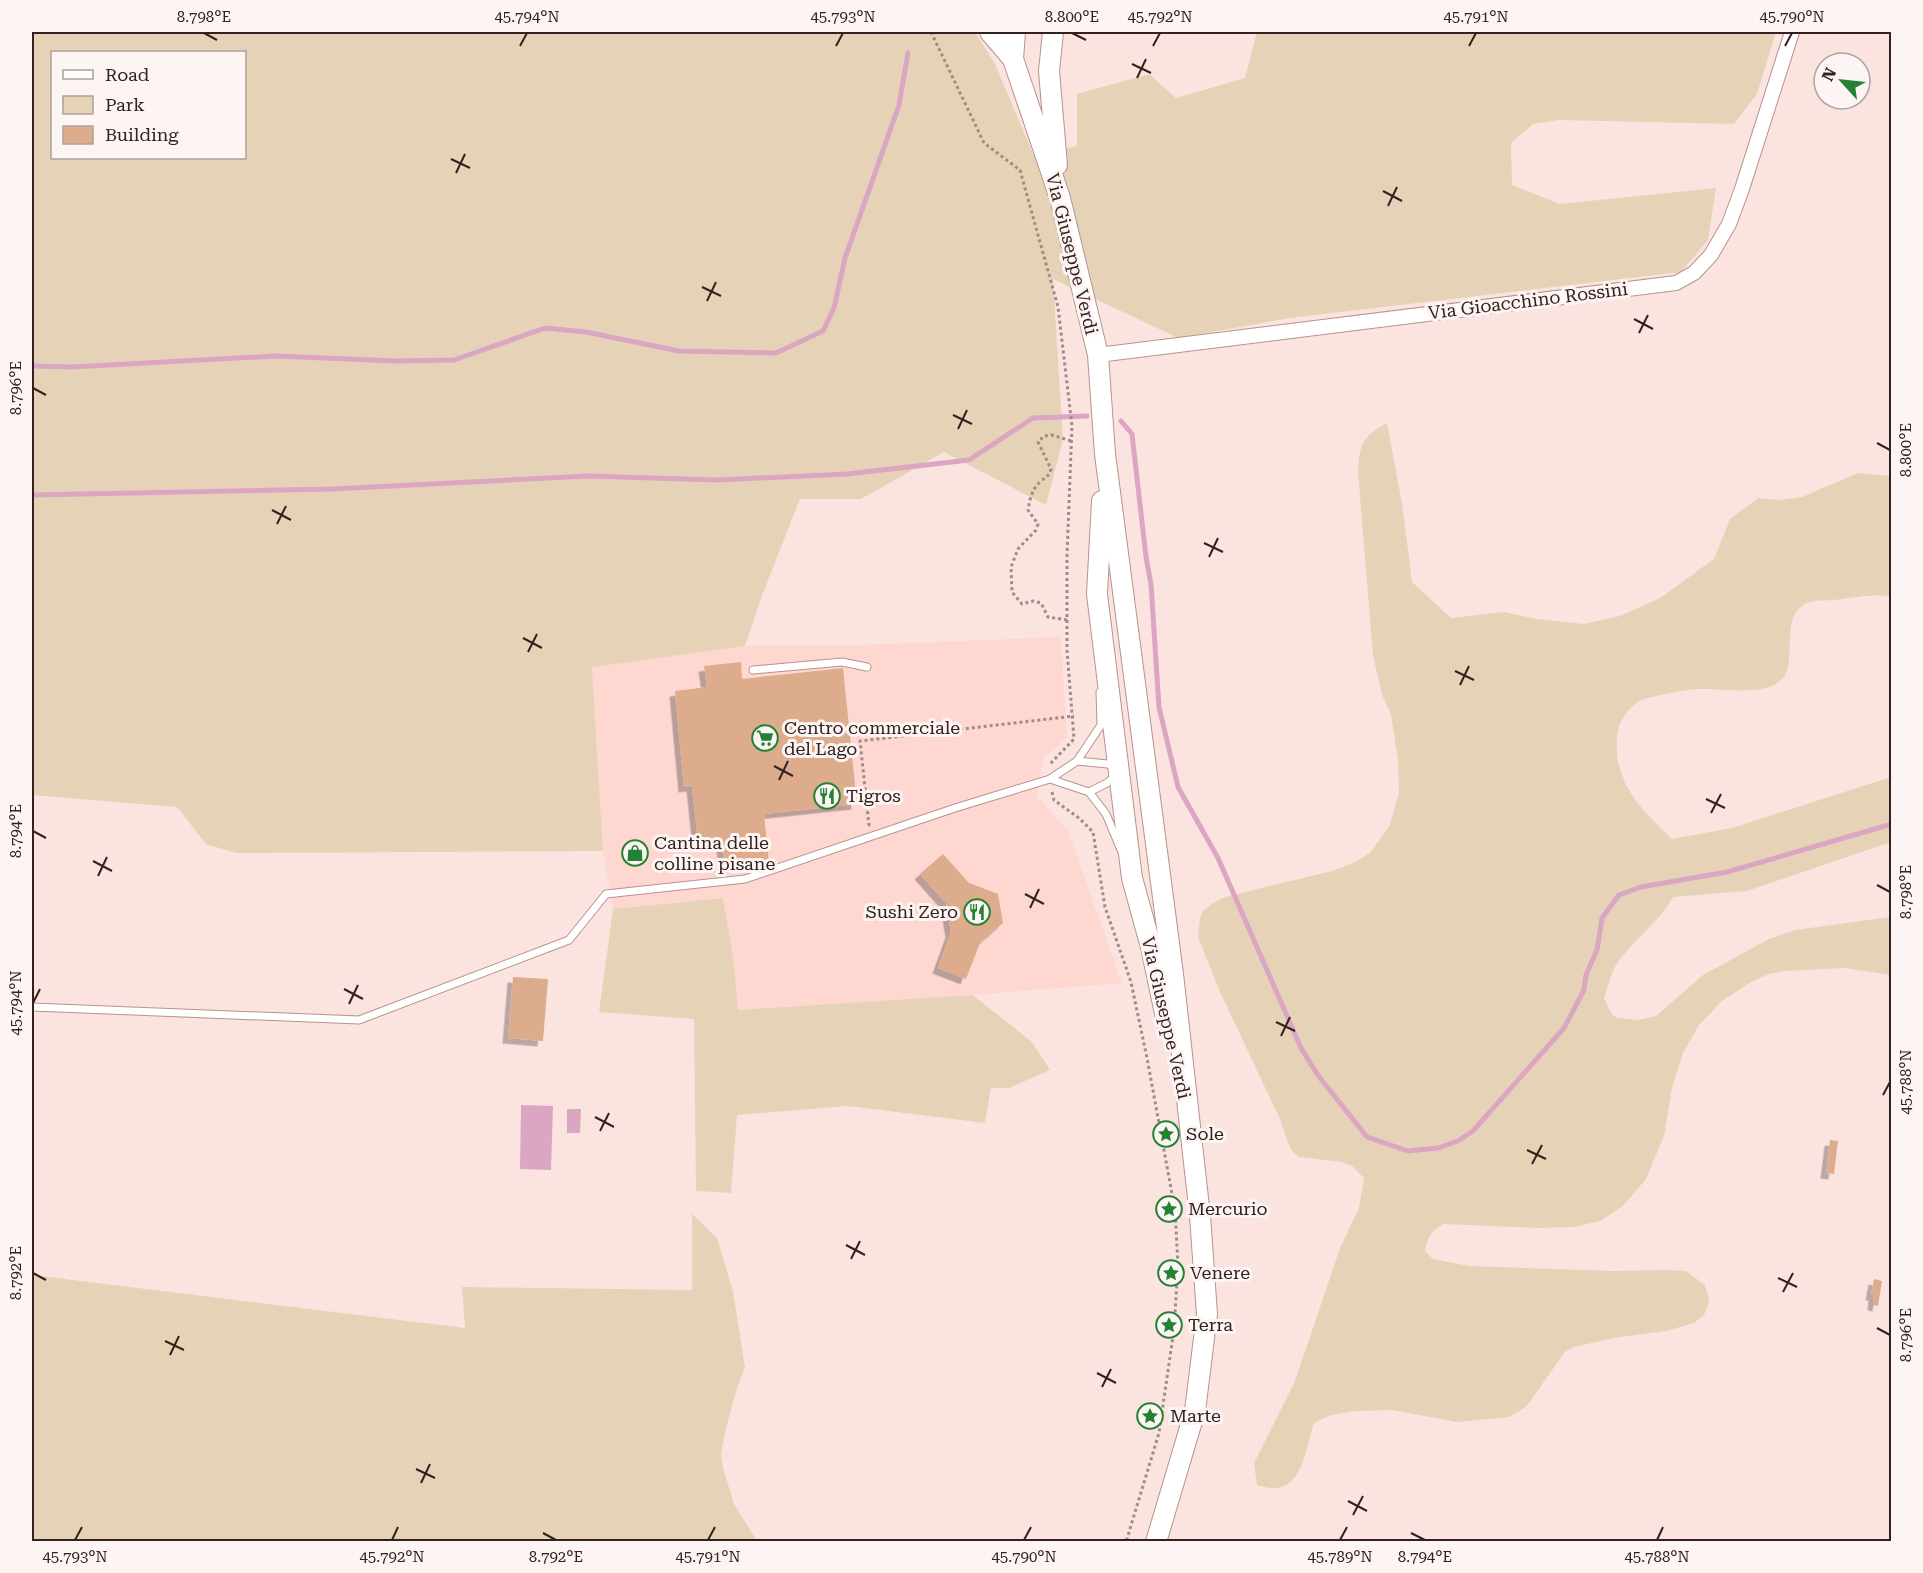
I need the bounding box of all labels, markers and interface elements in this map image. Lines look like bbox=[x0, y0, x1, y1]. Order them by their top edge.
text: 8.798°E bbox=[177, 8, 231, 26]
text: 45.794°N bbox=[494, 8, 560, 26]
text: 45.793°N bbox=[810, 8, 876, 26]
text: 8.800°E bbox=[1045, 8, 1099, 26]
text: 45.792°N bbox=[1127, 8, 1193, 26]
text: 45.791°N bbox=[1443, 8, 1509, 26]
text: 45.790°N bbox=[1759, 8, 1825, 26]
legend bbox=[51, 51, 246, 159]
north arrow bbox=[1812, 51, 1872, 111]
text: Road bbox=[105, 64, 150, 85]
text: N bbox=[1818, 65, 1840, 84]
text: Park bbox=[105, 94, 145, 115]
text: Building bbox=[105, 124, 179, 145]
street label: Via Giuseppe Verdi bbox=[1042, 171, 1103, 337]
street label: Via Gioacchino Rossini bbox=[1427, 278, 1629, 323]
text: 8.796°E bbox=[7, 361, 25, 415]
text: 8.800°E bbox=[1897, 423, 1915, 477]
place label: Centro commerciale del Lago bbox=[784, 717, 960, 759]
supermarket icon: Centro commerciale del Lago bbox=[750, 723, 780, 753]
restaurant icon: Tigros bbox=[812, 781, 842, 811]
place label: Tigros bbox=[846, 785, 901, 806]
text: 8.794°E bbox=[7, 804, 25, 858]
place label: Cantina delle colline pisane bbox=[654, 832, 775, 874]
shop icon: Cantina delle colline pisane bbox=[620, 838, 650, 868]
text: 8.798°E bbox=[1897, 865, 1915, 919]
restaurant icon: Sushi Zero bbox=[962, 897, 992, 927]
place label: Sushi Zero bbox=[866, 901, 958, 922]
street label: Via Giuseppe Verdi bbox=[1138, 935, 1195, 1101]
text: 45.794°N bbox=[7, 970, 25, 1036]
text: 45.788°N bbox=[1897, 1049, 1915, 1115]
place icon: Sole bbox=[1151, 1119, 1181, 1149]
place label: Sole bbox=[1186, 1123, 1224, 1144]
place icon: Mercurio bbox=[1154, 1194, 1184, 1224]
place label: Mercurio bbox=[1188, 1198, 1268, 1219]
text: 8.792°E bbox=[7, 1246, 25, 1300]
place icon: Venere bbox=[1156, 1258, 1186, 1288]
place label: Venere bbox=[1190, 1262, 1250, 1283]
text: 8.796°E bbox=[1897, 1308, 1915, 1362]
place icon: Terra bbox=[1154, 1310, 1184, 1340]
place label: Terra bbox=[1188, 1314, 1233, 1335]
place icon: Marte bbox=[1135, 1401, 1165, 1431]
place label: Marte bbox=[1170, 1405, 1221, 1426]
text: 45.793°N bbox=[42, 1548, 108, 1566]
text: 45.792°N bbox=[359, 1548, 425, 1566]
text: 8.792°E bbox=[529, 1548, 583, 1566]
text: 45.791°N bbox=[675, 1548, 741, 1566]
text: 45.790°N bbox=[991, 1548, 1057, 1566]
text: 45.789°N bbox=[1307, 1548, 1373, 1566]
text: 8.794°E bbox=[1398, 1548, 1452, 1566]
text: 45.788°N bbox=[1624, 1548, 1690, 1566]

